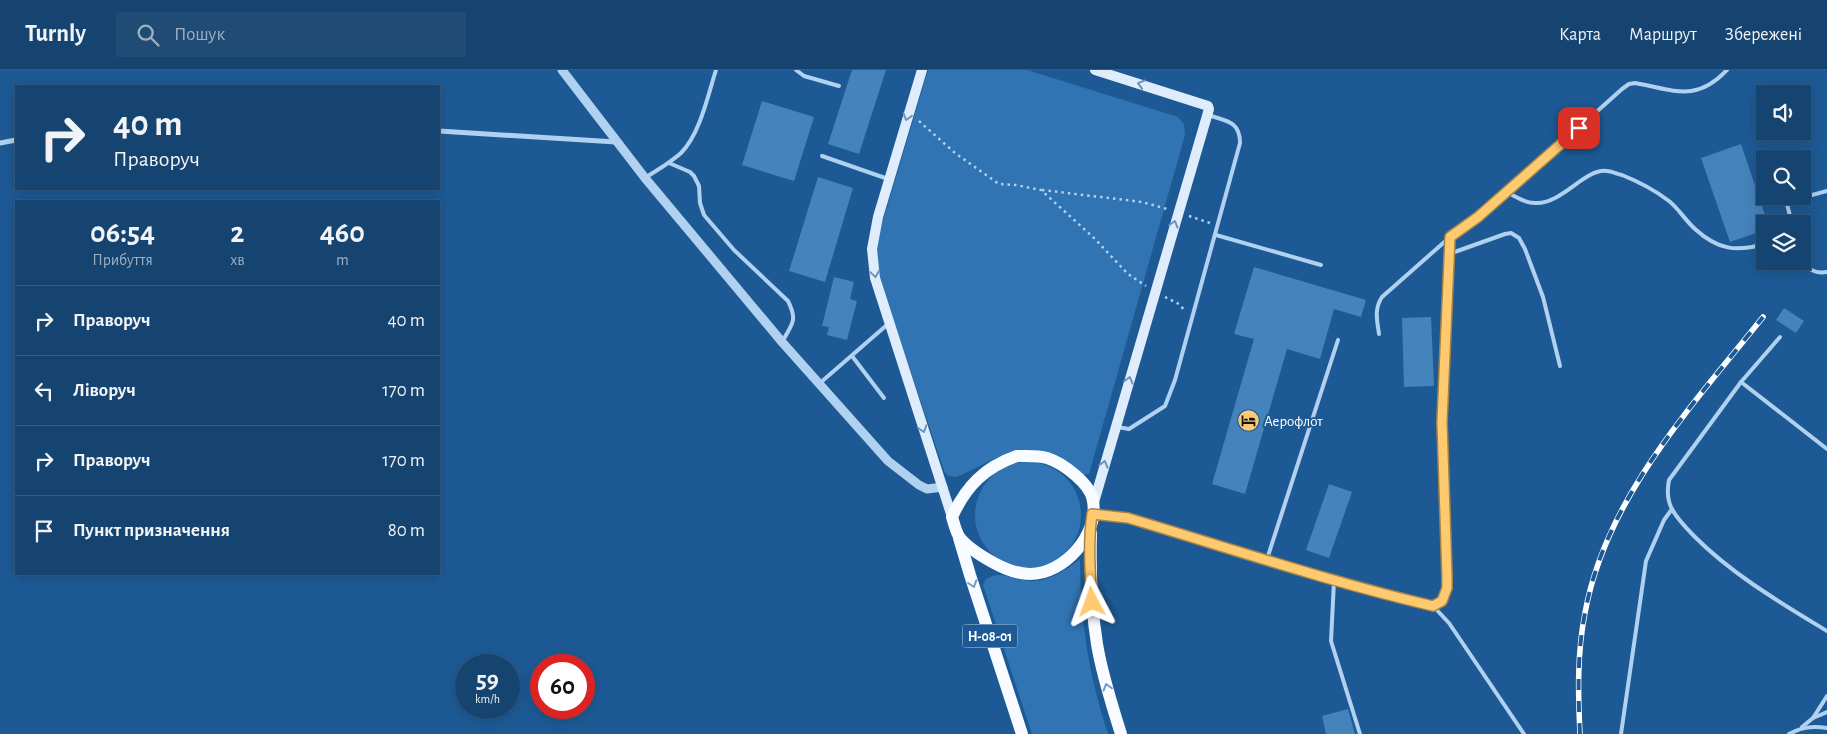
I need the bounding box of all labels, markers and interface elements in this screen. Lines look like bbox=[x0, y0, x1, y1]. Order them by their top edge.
search box bbox=[116, 12, 466, 57]
icon: search bbox=[134, 21, 162, 49]
text: Turnly bbox=[25, 22, 86, 46]
text: Пошук bbox=[174, 25, 225, 44]
text: Карта bbox=[1559, 26, 1601, 44]
text: Маршрут bbox=[1629, 26, 1697, 44]
text: Збережені bbox=[1725, 26, 1802, 44]
one-way arrow bbox=[1138, 80, 1146, 90]
map controls bbox=[1756, 85, 1811, 270]
button: sound bbox=[1756, 85, 1811, 140]
icon: right bbox=[30, 105, 95, 170]
text: 40 m bbox=[113, 107, 182, 142]
pin bbox=[1558, 107, 1600, 149]
one-way arrow bbox=[903, 112, 913, 120]
icon: arrive bbox=[1565, 114, 1593, 142]
text: Праворуч bbox=[113, 148, 200, 170]
button: search bbox=[1756, 150, 1811, 205]
button: layers bbox=[1756, 215, 1811, 270]
text: 06:54 bbox=[90, 218, 155, 248]
text: 2 bbox=[230, 218, 244, 248]
text: 460 bbox=[320, 218, 365, 248]
one-way arrow bbox=[1169, 220, 1179, 228]
text: Прибуття bbox=[92, 252, 153, 268]
text: хв bbox=[230, 252, 245, 268]
text: m bbox=[336, 252, 349, 268]
one-way arrow bbox=[869, 270, 880, 278]
icon: right bbox=[30, 307, 58, 335]
text: Праворуч bbox=[73, 311, 151, 330]
text: 40 m bbox=[387, 311, 425, 330]
one-way arrow bbox=[1123, 376, 1133, 384]
icon: left bbox=[30, 377, 58, 405]
text: Ліворуч bbox=[73, 381, 136, 400]
text: 170 m bbox=[382, 381, 425, 400]
hotel icon: Аерофлот bbox=[1236, 409, 1260, 433]
place label: Аерофлот bbox=[1264, 414, 1323, 429]
one-way arrow bbox=[918, 424, 928, 433]
icon: right bbox=[30, 447, 58, 475]
text: Праворуч bbox=[73, 451, 151, 470]
text: 170 m bbox=[382, 451, 425, 470]
one-way arrow bbox=[1098, 460, 1108, 469]
icon: arrive bbox=[30, 517, 58, 545]
text: Пункт призначення bbox=[73, 521, 230, 540]
text: 80 m bbox=[388, 521, 425, 540]
position arrow bbox=[1065, 575, 1117, 627]
one-way arrow bbox=[967, 580, 977, 588]
road number: Н-08-01 bbox=[962, 624, 1018, 648]
speed limit sign: 60 bbox=[530, 654, 595, 719]
text: 59 bbox=[476, 668, 499, 693]
one-way arrow bbox=[1102, 684, 1112, 692]
text: km/h bbox=[475, 693, 500, 705]

